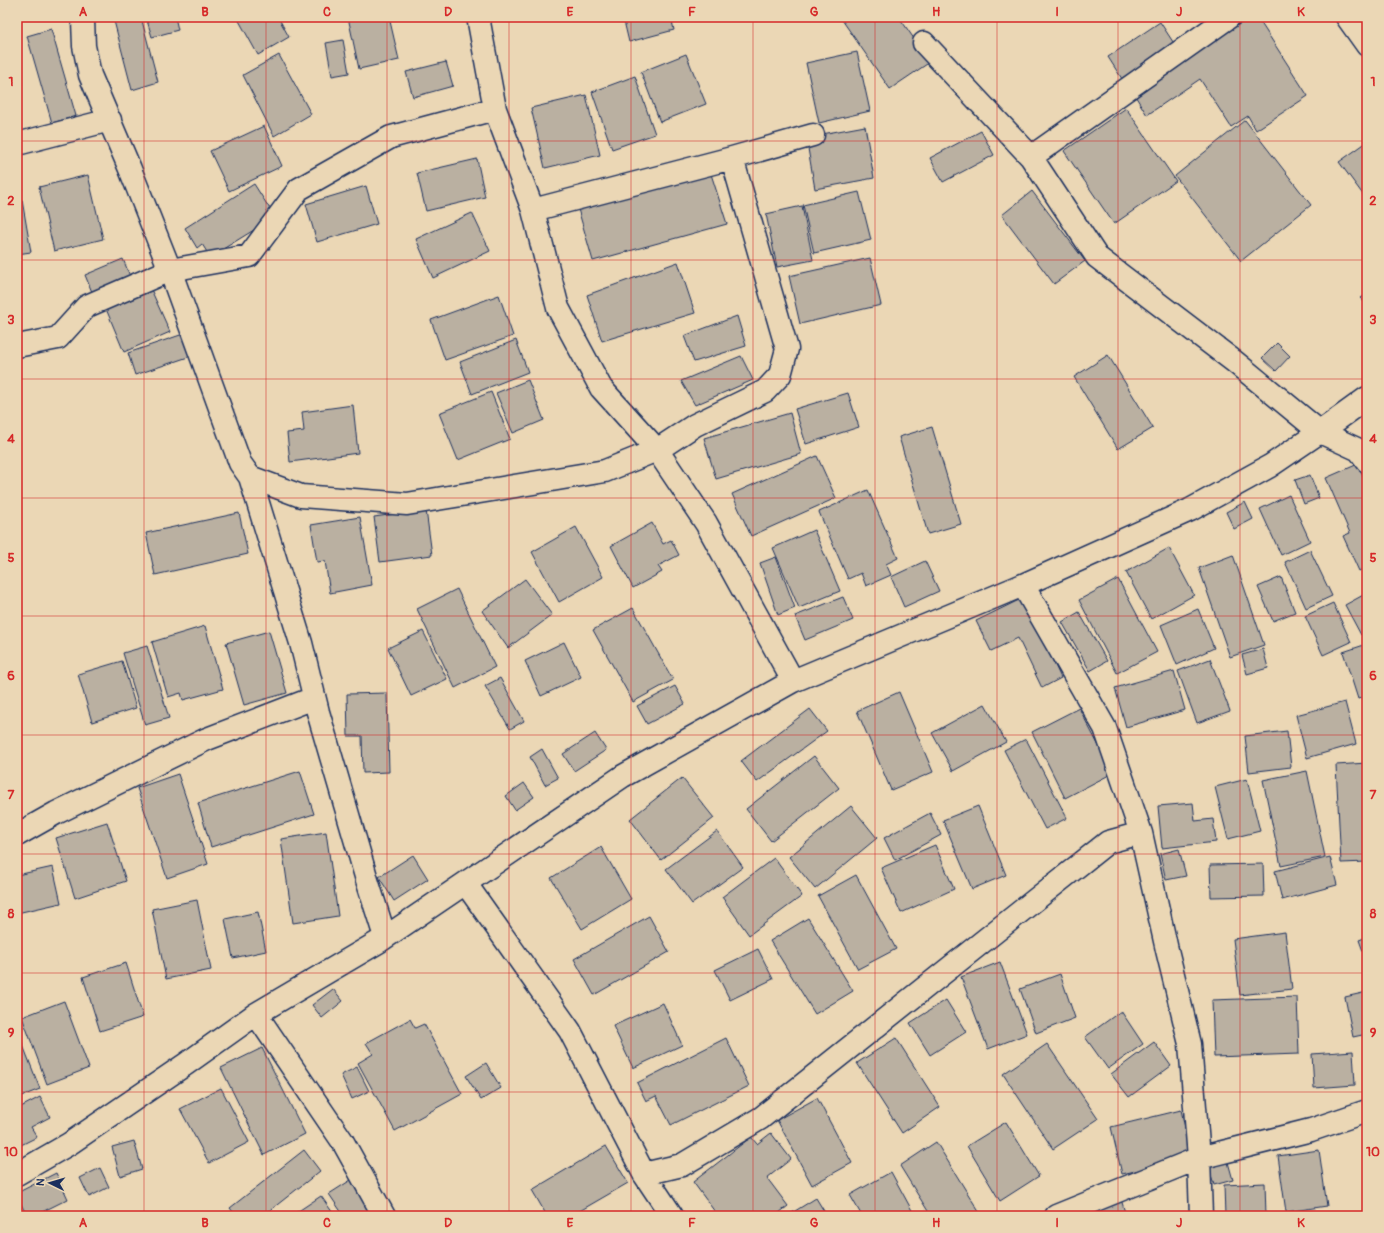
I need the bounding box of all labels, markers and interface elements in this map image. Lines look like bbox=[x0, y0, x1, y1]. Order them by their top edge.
text: A bbox=[79, 4, 88, 20]
text: B bbox=[201, 4, 209, 20]
text: C bbox=[323, 4, 331, 20]
text: D bbox=[444, 4, 452, 20]
text: E bbox=[567, 4, 574, 20]
text: F bbox=[688, 4, 696, 20]
text: G bbox=[810, 4, 819, 20]
text: H bbox=[932, 4, 940, 20]
text: I bbox=[1055, 4, 1059, 20]
text: J bbox=[1176, 4, 1182, 20]
text: K bbox=[1297, 4, 1305, 20]
text: 1 bbox=[8, 74, 14, 90]
text: 1 bbox=[1370, 74, 1376, 90]
text: 2 bbox=[7, 193, 15, 209]
text: 2 bbox=[1369, 193, 1377, 209]
text: 3 bbox=[7, 312, 15, 328]
text: 3 bbox=[1369, 312, 1377, 328]
text: 4 bbox=[7, 431, 15, 447]
text: 4 bbox=[1369, 431, 1377, 447]
text: 5 bbox=[7, 550, 15, 566]
text: 5 bbox=[1369, 550, 1377, 566]
text: 6 bbox=[7, 668, 15, 684]
text: 6 bbox=[1369, 668, 1377, 684]
text: 7 bbox=[8, 787, 15, 803]
text: 7 bbox=[1370, 787, 1377, 803]
text: 8 bbox=[8, 906, 15, 922]
text: 8 bbox=[1370, 906, 1377, 922]
text: 9 bbox=[8, 1025, 15, 1041]
text: 9 bbox=[1370, 1025, 1377, 1041]
text: 10 bbox=[4, 1144, 18, 1160]
text: 10 bbox=[1366, 1144, 1380, 1160]
north arrow bbox=[30, 1163, 70, 1203]
text: N bbox=[34, 1177, 47, 1186]
text: A bbox=[79, 1215, 88, 1231]
text: B bbox=[201, 1215, 209, 1231]
text: C bbox=[323, 1215, 331, 1231]
text: D bbox=[444, 1215, 452, 1231]
text: E bbox=[567, 1215, 574, 1231]
text: F bbox=[688, 1215, 696, 1231]
text: G bbox=[810, 1215, 819, 1231]
text: H bbox=[932, 1215, 940, 1231]
text: I bbox=[1055, 1215, 1059, 1231]
text: J bbox=[1176, 1215, 1182, 1231]
text: K bbox=[1297, 1215, 1305, 1231]

